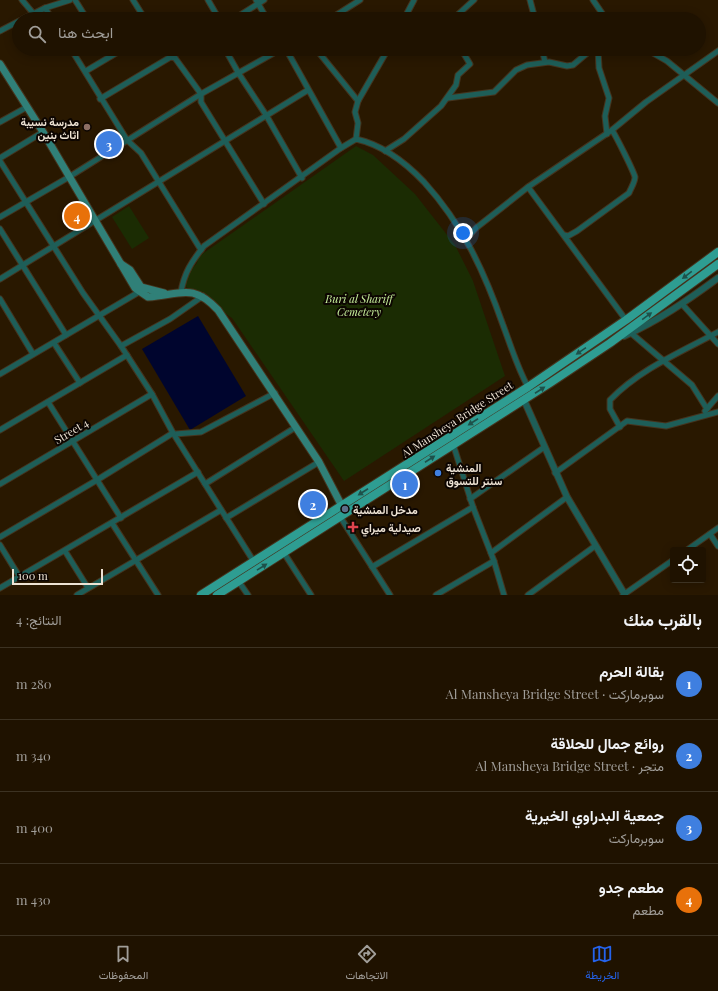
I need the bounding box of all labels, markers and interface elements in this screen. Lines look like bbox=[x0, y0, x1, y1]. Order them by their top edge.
search box bbox=[12, 12, 706, 56]
text: ابحث هنا bbox=[58, 22, 113, 42]
icon: search bbox=[26, 23, 48, 45]
place label: مدرسة نسيبة اثاث بنين bbox=[21, 114, 79, 142]
marker: مدرسة نسيبة اثاث بنين bbox=[82, 122, 92, 132]
pin: 3 bbox=[96, 129, 122, 159]
pin: 4 bbox=[64, 201, 90, 231]
your location bbox=[453, 223, 473, 243]
one-way arrow bbox=[681, 271, 692, 279]
park label: Buri al Shariff Cemetery bbox=[324, 291, 395, 319]
one-way arrow bbox=[642, 312, 653, 320]
one-way arrow bbox=[576, 347, 586, 355]
street label: Al Mansheya Bridge Street bbox=[398, 377, 516, 461]
one-way arrow bbox=[534, 386, 546, 393]
street label: Street 4 bbox=[51, 415, 91, 447]
one-way arrow bbox=[467, 418, 478, 426]
one-way arrow bbox=[425, 455, 435, 463]
place label: المنشية سنتر للتسوق bbox=[446, 460, 502, 488]
marker: المنشية سنتر للتسوق bbox=[433, 468, 443, 478]
pin: 1 bbox=[392, 469, 418, 499]
one-way arrow bbox=[358, 488, 368, 496]
pin: 2 bbox=[300, 489, 326, 519]
place label: مدخل المنشية bbox=[353, 502, 418, 517]
marker: مدخل المنشية bbox=[340, 504, 350, 514]
place label: صيدلية ميراي bbox=[361, 520, 421, 537]
marker: صيدلية ميراي bbox=[348, 522, 358, 532]
map controls bbox=[670, 547, 706, 583]
button: locate bbox=[670, 547, 706, 583]
one-way arrow bbox=[257, 563, 267, 571]
scale bar bbox=[12, 567, 103, 586]
text: 100 m bbox=[18, 568, 48, 583]
text: بالقرب منك bbox=[623, 608, 702, 630]
text: النتائج: 4 bbox=[16, 611, 62, 628]
text: بقالة الحرم bbox=[599, 661, 664, 681]
text: 280 m bbox=[16, 675, 52, 692]
text: 1 bbox=[687, 675, 692, 692]
text: سوبرماركت · Al Mansheya Bridge Street bbox=[446, 685, 664, 702]
text: روائع جمال للحلاقة bbox=[550, 733, 664, 753]
text: 340 m bbox=[16, 747, 51, 764]
text: 2 bbox=[686, 747, 692, 764]
text: متجر · Al Mansheya Bridge Street bbox=[475, 757, 664, 774]
text: جمعية البدراوي الخيرية bbox=[525, 805, 664, 825]
text: 400 m bbox=[16, 819, 53, 836]
text: 3 bbox=[686, 819, 692, 836]
text: سوبرماركت bbox=[609, 829, 664, 846]
text: مطعم جدو bbox=[599, 877, 664, 897]
text: 430 m bbox=[16, 891, 51, 908]
text: 4 bbox=[686, 891, 692, 908]
text: مطعم bbox=[633, 901, 664, 918]
tab: المحفوظات bbox=[99, 943, 148, 985]
tab: الاتجاهات bbox=[345, 943, 388, 985]
tab: الخريطة bbox=[585, 943, 619, 985]

